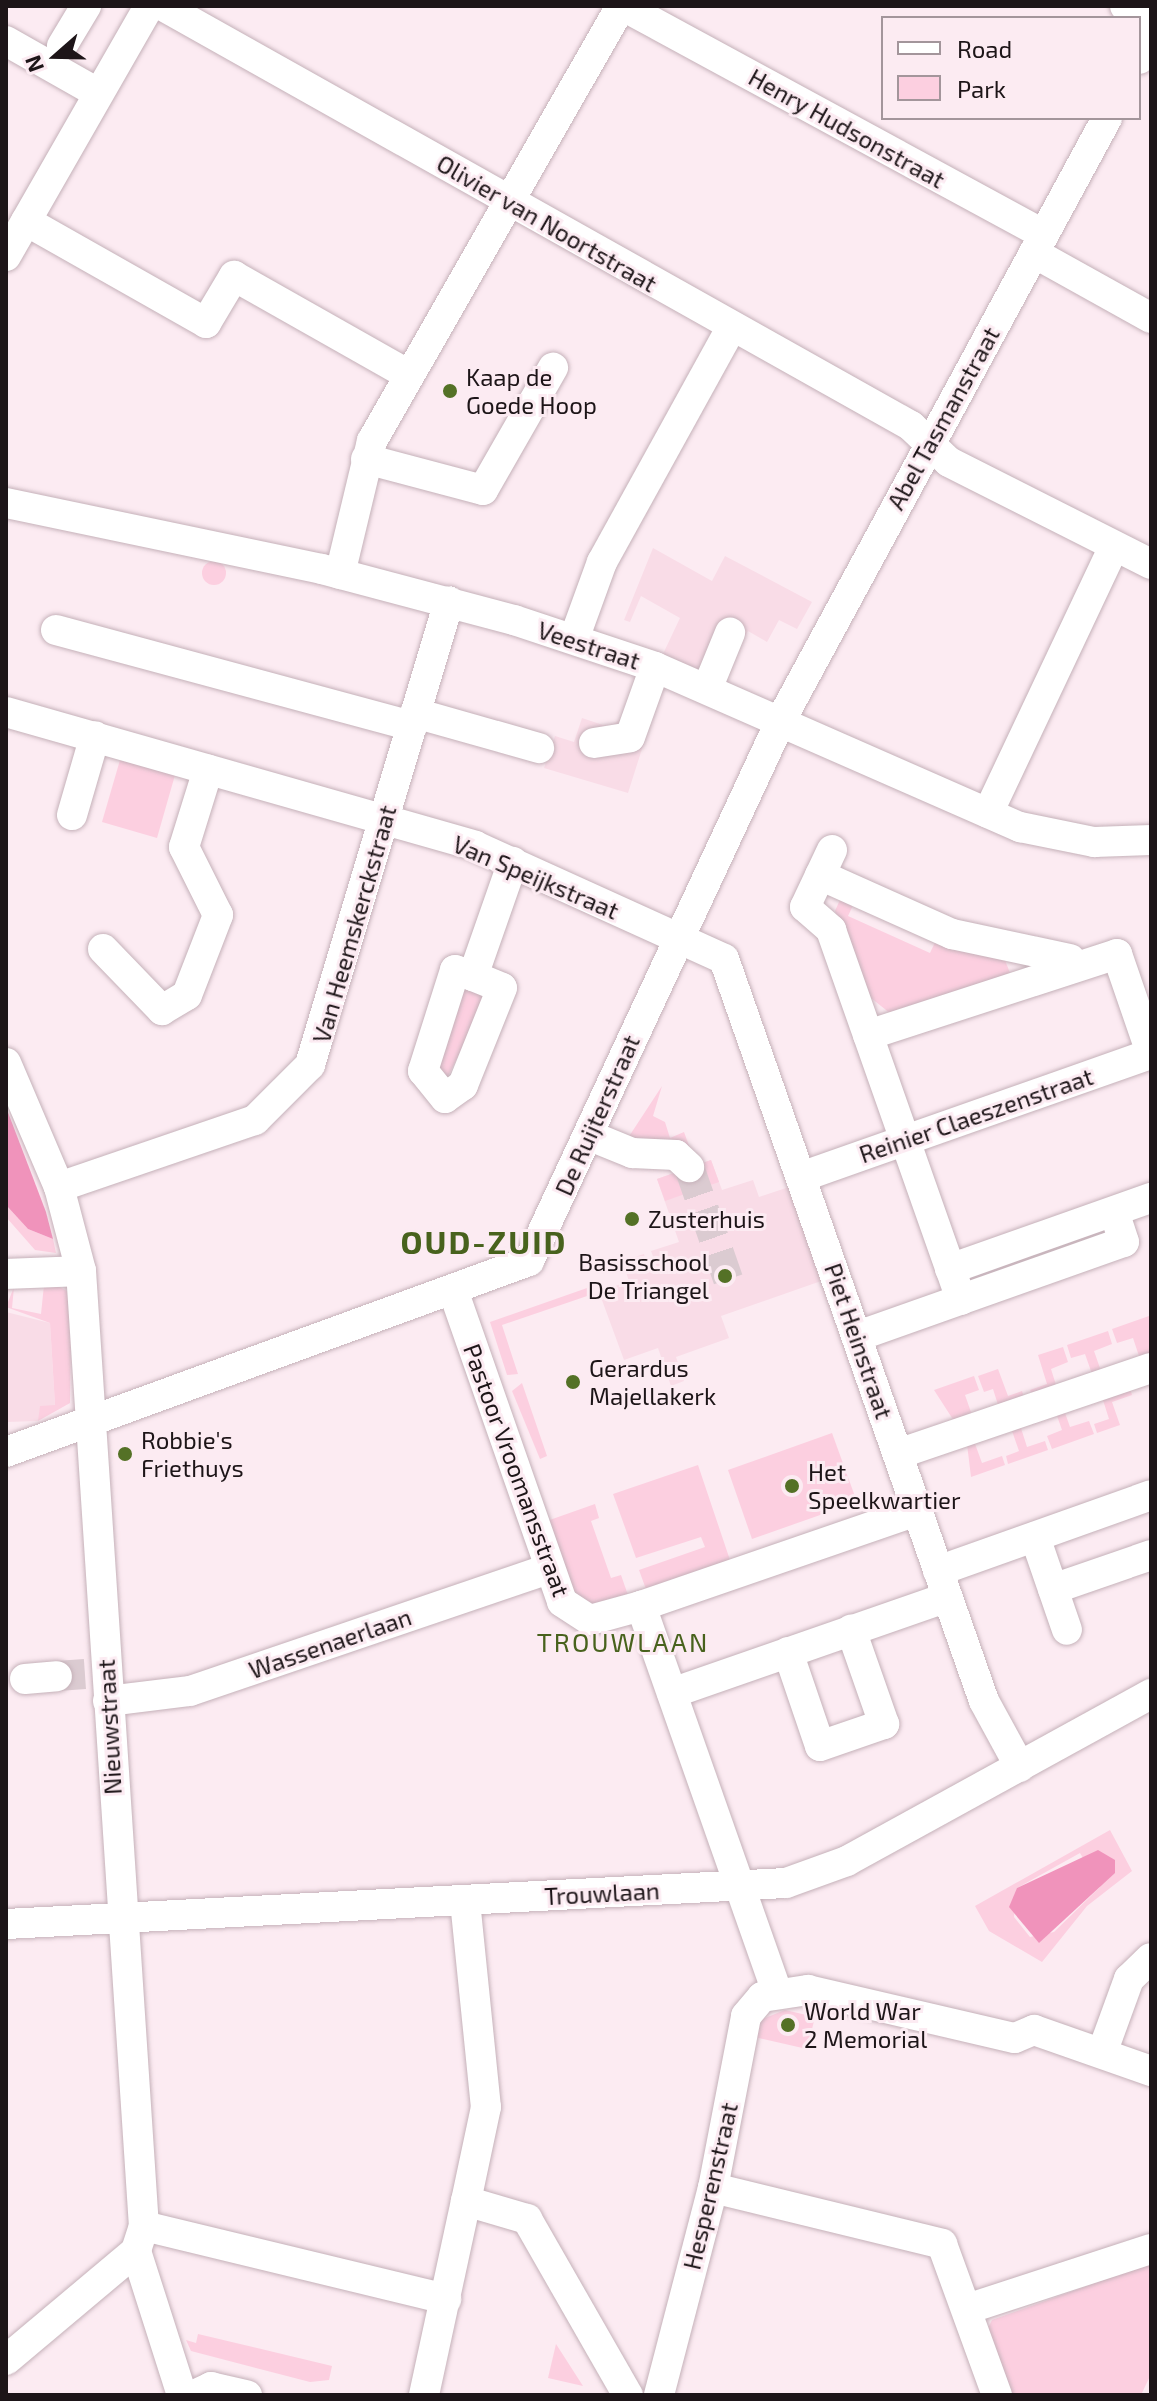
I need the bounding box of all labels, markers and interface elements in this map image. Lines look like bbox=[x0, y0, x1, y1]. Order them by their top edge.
north arrow bbox=[16, 16, 96, 96]
legend bbox=[881, 16, 1141, 120]
text: Road bbox=[957, 34, 1012, 63]
text: N bbox=[19, 52, 48, 76]
street label: Henry Hudsonstraat bbox=[744, 62, 950, 194]
text: Park bbox=[957, 74, 1006, 103]
street label: Olivier van Noortstraat bbox=[431, 148, 663, 298]
street label: Abel Tasmanstraat bbox=[881, 321, 1005, 515]
place label: Kaap de Goede Hoop bbox=[466, 363, 597, 419]
marker: Kaap de Goede Hoop bbox=[441, 382, 459, 400]
street label: Veestraat bbox=[534, 615, 644, 675]
street label: Van Heemskerckstraat bbox=[306, 802, 402, 1046]
street label: Van Speijkstraat bbox=[449, 829, 623, 925]
street label: De Ruijterstraat bbox=[549, 1030, 645, 1200]
street label: Reinier Claeszenstraat bbox=[855, 1061, 1097, 1169]
place label: Zusterhuis bbox=[648, 1205, 765, 1233]
marker: Zusterhuis bbox=[623, 1210, 641, 1228]
district label: OUD-ZUID bbox=[401, 1222, 567, 1260]
place label: Basisschool De Triangel bbox=[578, 1248, 709, 1304]
street label: Piet Heinstraat bbox=[819, 1259, 899, 1423]
marker: Basisschool De Triangel bbox=[716, 1267, 734, 1285]
street label: Pastoor Vroomansstraat bbox=[458, 1339, 576, 1601]
place label: Gerardus Majellakerk bbox=[589, 1354, 716, 1410]
marker: Gerardus Majellakerk bbox=[564, 1373, 582, 1391]
place label: Robbie's Friethuys bbox=[141, 1426, 244, 1482]
marker: Robbie's Friethuys bbox=[116, 1445, 134, 1463]
place label: Het Speelkwartier bbox=[808, 1458, 961, 1514]
marker: Het Speelkwartier bbox=[783, 1477, 801, 1495]
street label: Wassenaerlaan bbox=[245, 1602, 415, 1684]
district label: TROUWLAAN bbox=[537, 1626, 709, 1658]
street label: Nieuwstraat bbox=[91, 1659, 127, 1795]
street label: Trouwlaan bbox=[544, 1876, 660, 1910]
place label: World War 2 Memorial bbox=[804, 1997, 927, 2053]
marker: World War 2 Memorial bbox=[779, 2016, 797, 2034]
street label: Hesperenstraat bbox=[677, 2100, 743, 2272]

